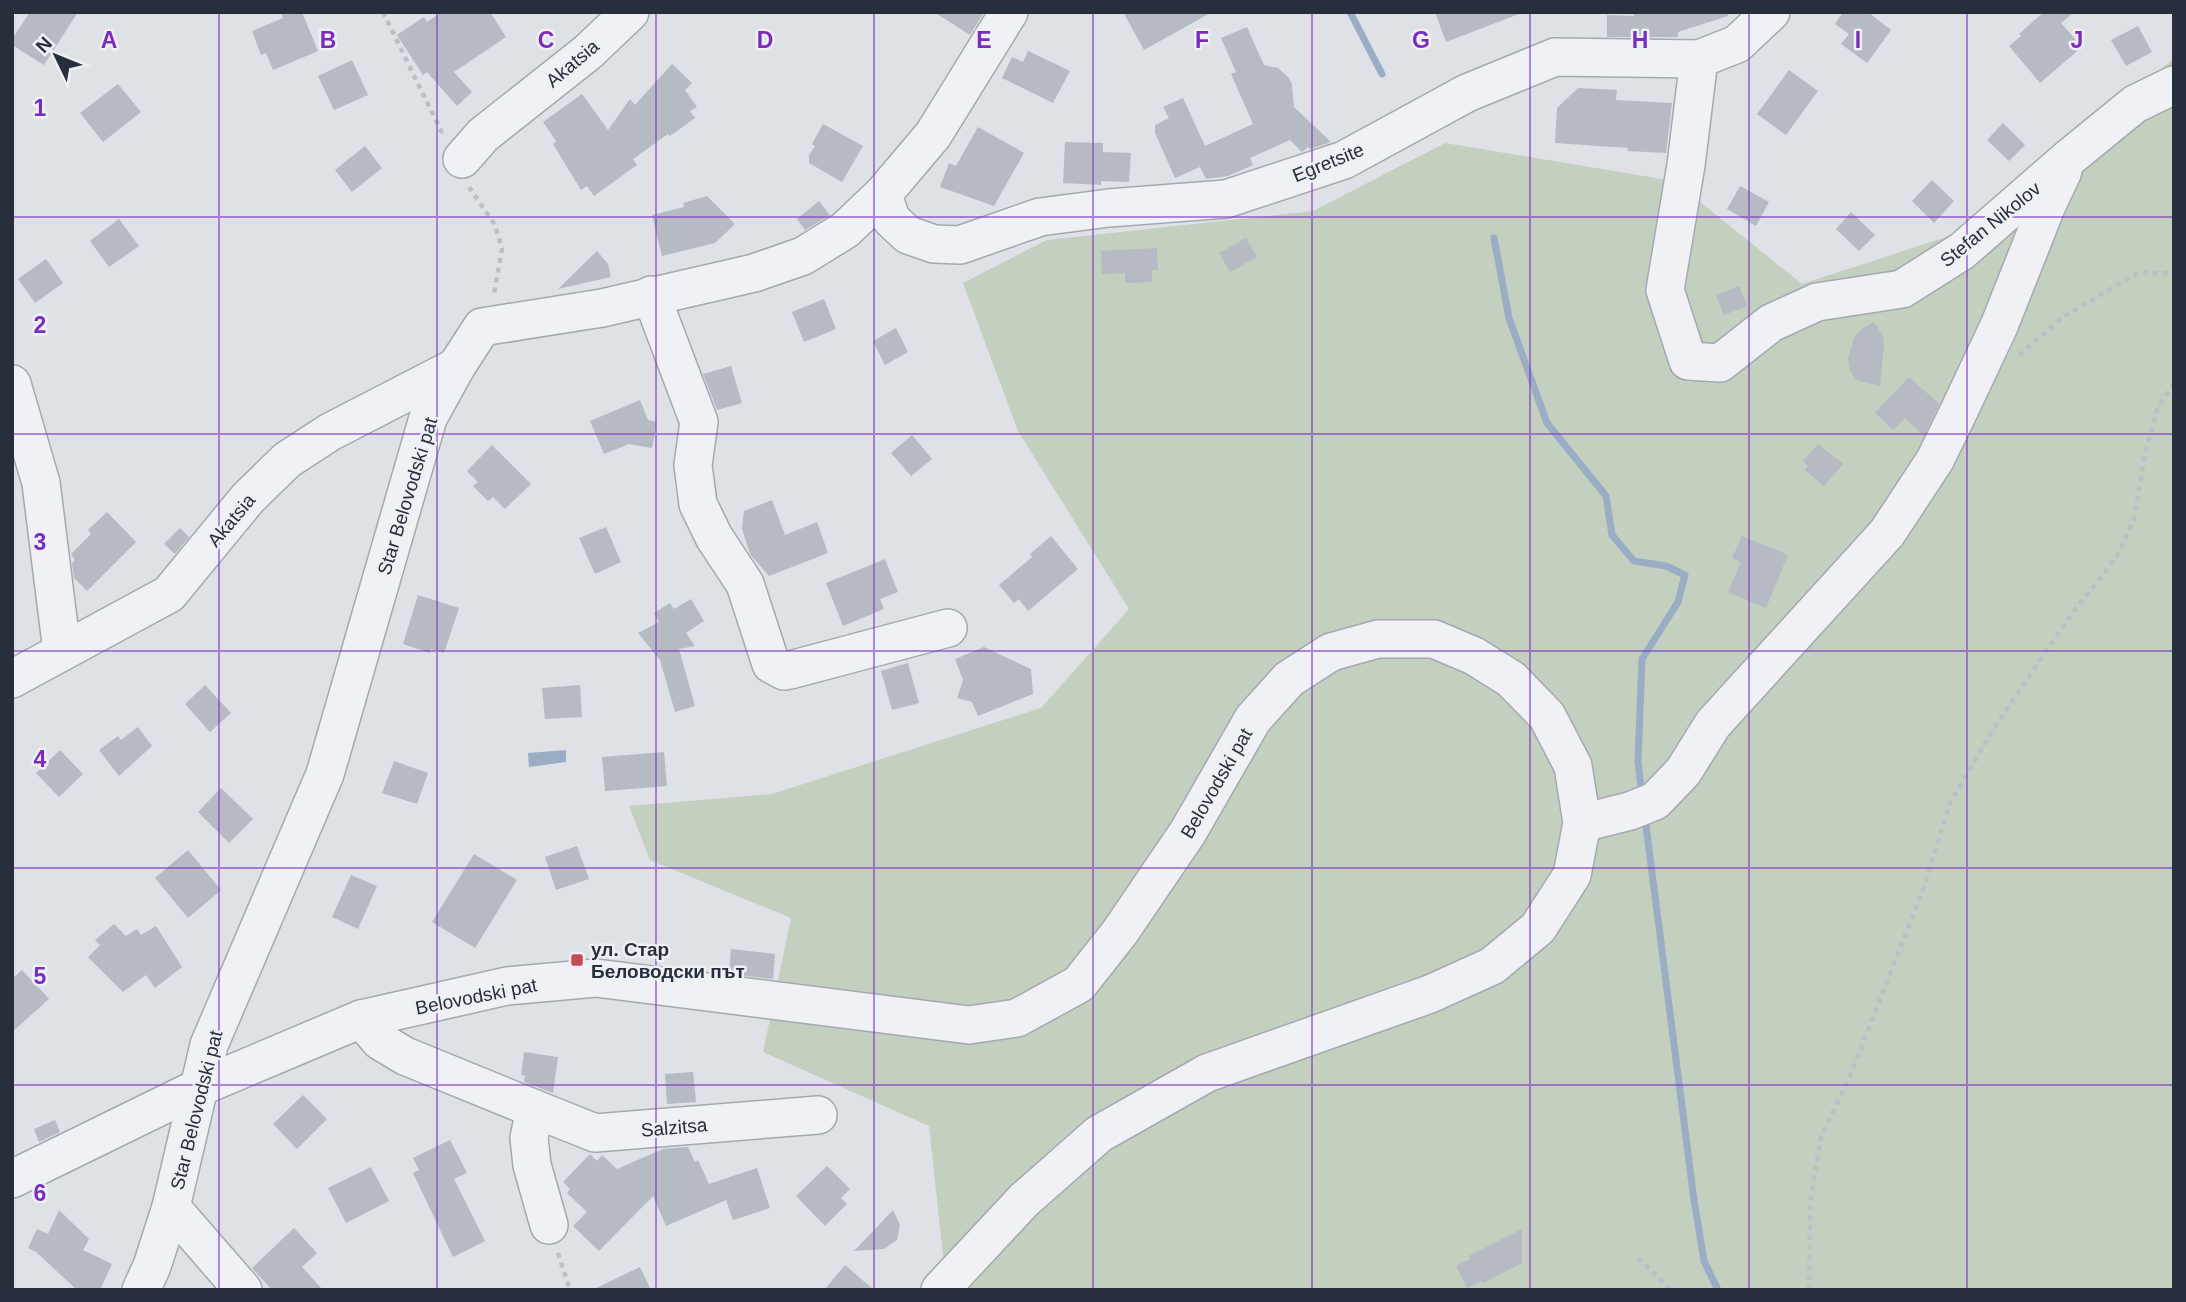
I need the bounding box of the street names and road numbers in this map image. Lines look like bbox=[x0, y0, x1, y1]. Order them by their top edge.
street label: Akatsia bbox=[542, 35, 603, 91]
street label: Egretsite bbox=[1289, 139, 1367, 186]
street label: Stefan Nikolov bbox=[1936, 177, 2045, 271]
street label: Star Belovodski pat bbox=[374, 414, 442, 577]
street label: Akatsia bbox=[203, 489, 260, 551]
street label: Belovodski pat bbox=[1176, 724, 1257, 842]
street label: Belovodski pat bbox=[413, 974, 539, 1019]
street label: Star Belovodski pat bbox=[166, 1027, 227, 1192]
street label: Salzitsa bbox=[640, 1114, 709, 1141]

